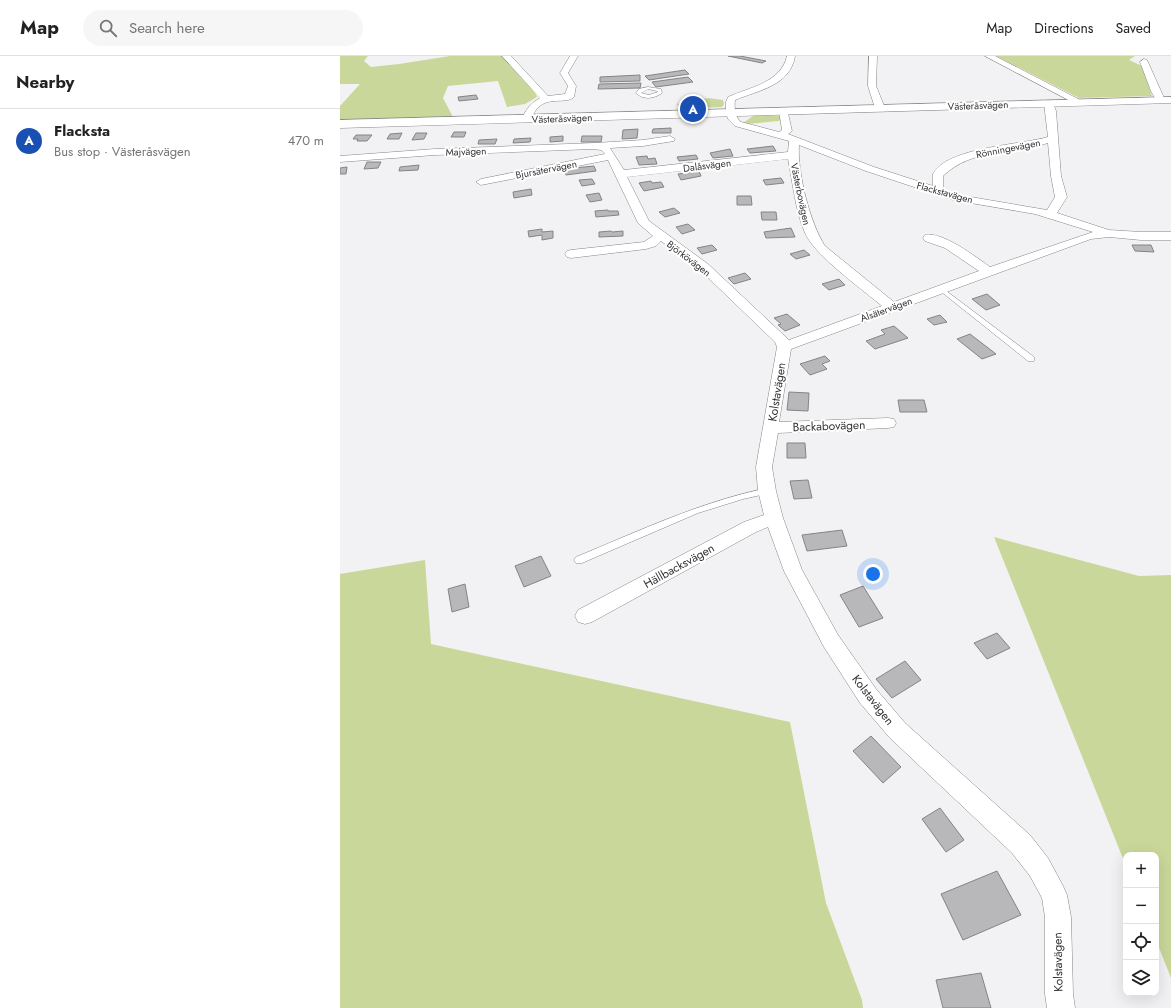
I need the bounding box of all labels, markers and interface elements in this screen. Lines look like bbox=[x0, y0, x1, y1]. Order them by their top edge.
search box bbox=[83, 10, 363, 46]
text: Map bbox=[20, 14, 59, 41]
icon: search bbox=[97, 17, 119, 39]
text: Search here bbox=[129, 17, 205, 39]
text: Map bbox=[986, 18, 1012, 38]
text: Directions bbox=[1034, 18, 1094, 38]
text: Saved bbox=[1116, 18, 1151, 38]
text: Nearby bbox=[16, 70, 74, 94]
pin: A bbox=[680, 94, 706, 124]
street label: Västeråsvägen bbox=[947, 97, 1009, 114]
street label: Västeråsvägen bbox=[531, 110, 593, 127]
text: Flacksta bbox=[54, 120, 110, 142]
text: A bbox=[24, 131, 34, 150]
text: 470 m bbox=[288, 131, 324, 150]
street label: Rönningevägen bbox=[975, 135, 1042, 162]
text: Bus stop · Västeråsvägen bbox=[54, 142, 191, 161]
street label: Majvägen bbox=[445, 143, 487, 160]
street label: Dalåsvägen bbox=[682, 155, 732, 176]
street label: Bjursätervägen bbox=[514, 156, 578, 183]
street label: Västerbovägen bbox=[787, 162, 814, 226]
street label: Flackstavägen bbox=[915, 178, 975, 207]
street label: Björkövägen bbox=[663, 237, 714, 280]
street label: Alsätervägen bbox=[858, 293, 914, 326]
street label: Kolstavägen bbox=[763, 361, 791, 423]
street label: Backabovägen bbox=[792, 416, 866, 436]
street label: Hällbacksvägen bbox=[640, 539, 718, 593]
your location bbox=[863, 564, 883, 584]
street label: Kolstavägen bbox=[848, 671, 898, 729]
map controls bbox=[1123, 852, 1159, 996]
button: + bbox=[1123, 852, 1159, 888]
button: − bbox=[1123, 888, 1159, 924]
button: locate bbox=[1123, 924, 1159, 960]
street label: Kolstavägen bbox=[1048, 932, 1068, 992]
button: layers bbox=[1123, 960, 1159, 996]

